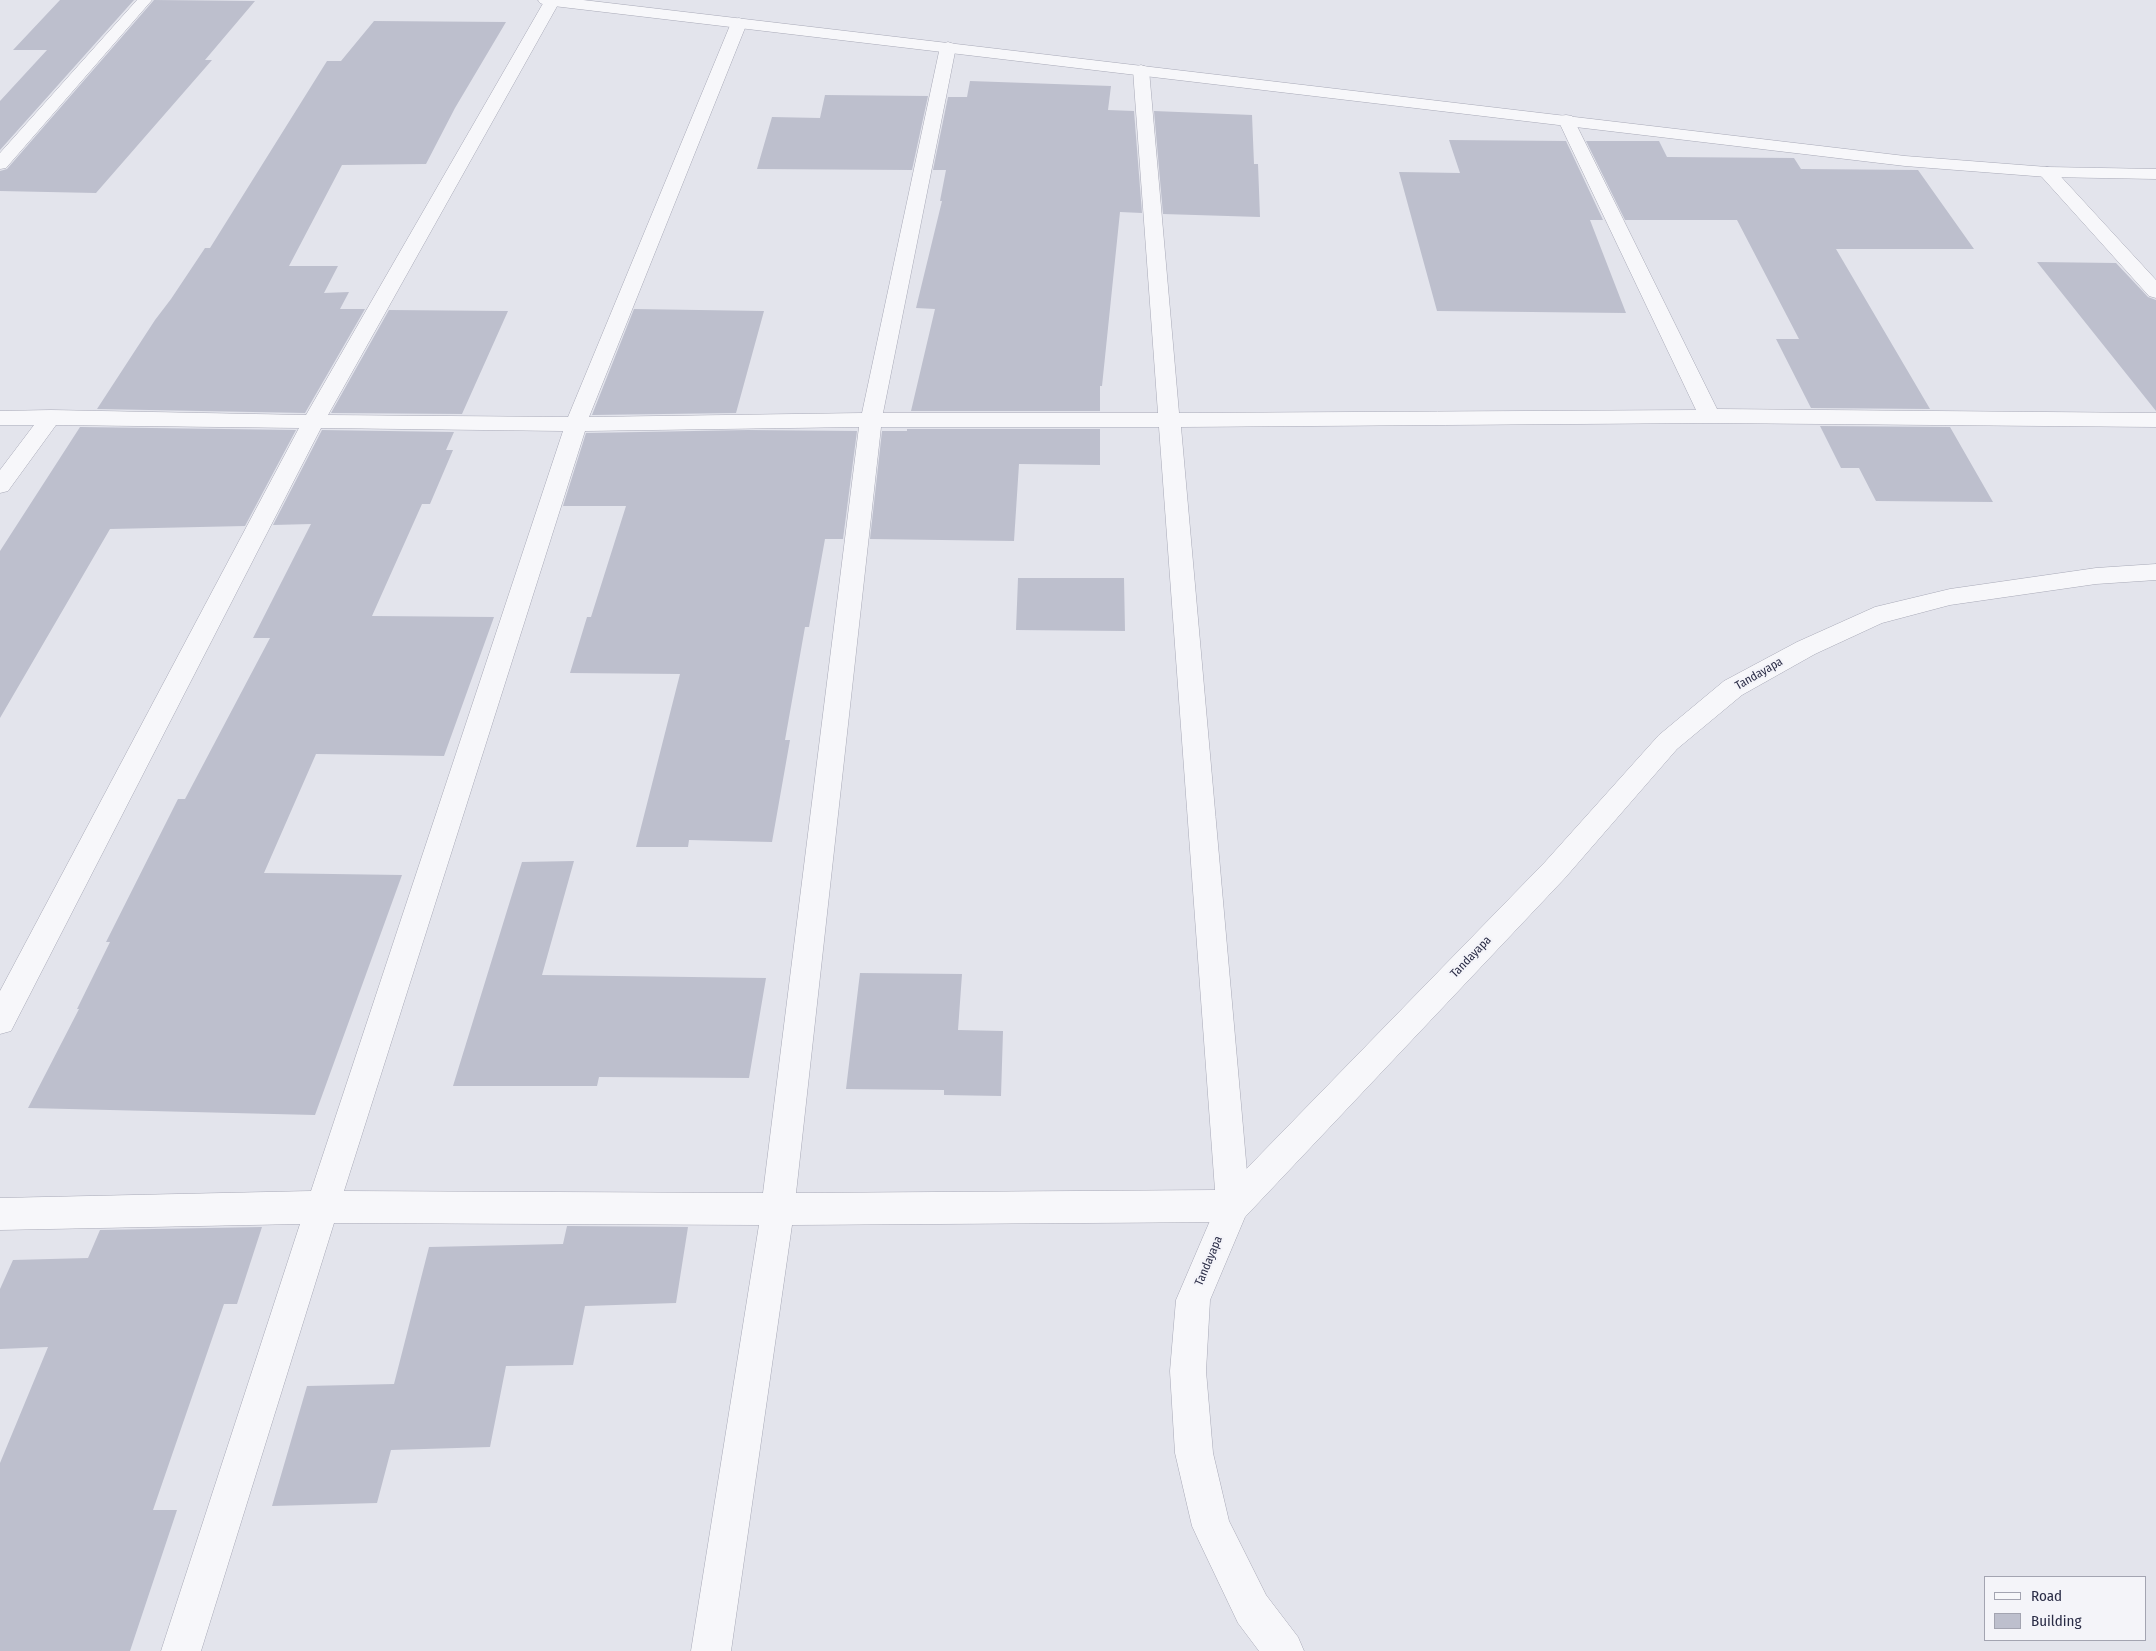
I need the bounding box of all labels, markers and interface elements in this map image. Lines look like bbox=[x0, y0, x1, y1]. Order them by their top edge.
street label: Tandayapa bbox=[1733, 655, 1785, 693]
street label: Tandayapa bbox=[1448, 933, 1494, 981]
street label: Tandayapa bbox=[1192, 1234, 1226, 1288]
legend bbox=[1984, 1576, 2146, 1641]
text: Road bbox=[2031, 1587, 2062, 1605]
text: Building bbox=[2031, 1612, 2082, 1630]

